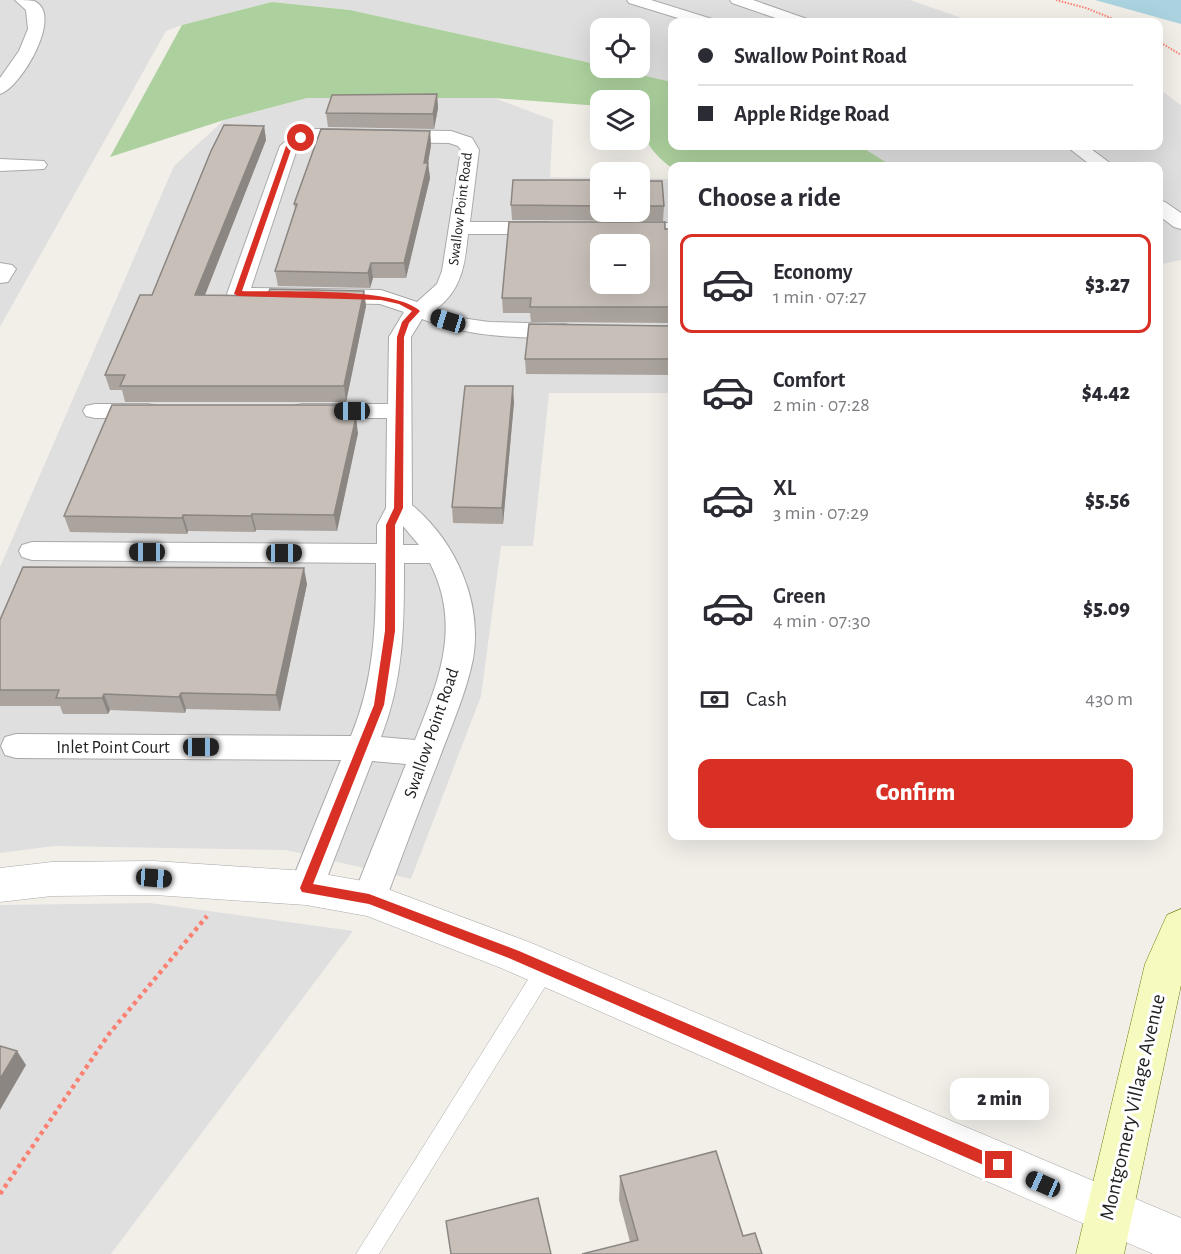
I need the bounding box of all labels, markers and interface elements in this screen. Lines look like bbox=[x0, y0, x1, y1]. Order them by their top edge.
map controls bbox=[590, 18, 650, 294]
button: locate bbox=[590, 18, 650, 78]
text: Swallow Point Road bbox=[734, 45, 907, 67]
button: layers bbox=[590, 90, 650, 150]
text: Apple Ridge Road bbox=[734, 103, 889, 125]
route start bbox=[287, 124, 314, 151]
street label: Swallow Point Road bbox=[446, 151, 475, 266]
button: + bbox=[590, 162, 650, 222]
text: Choose a ride bbox=[698, 184, 841, 211]
button: − bbox=[590, 234, 650, 294]
icon: car bbox=[701, 257, 755, 311]
text: Economy bbox=[773, 261, 853, 283]
text: $3.27 bbox=[1085, 273, 1130, 295]
text: 1 min · 07:27 bbox=[773, 287, 866, 307]
car bbox=[428, 307, 468, 335]
icon: car bbox=[701, 365, 755, 419]
text: Comfort bbox=[773, 369, 845, 391]
text: $4.42 bbox=[1082, 381, 1130, 403]
text: 2 min · 07:28 bbox=[773, 395, 870, 415]
car bbox=[334, 402, 370, 420]
icon: car bbox=[701, 473, 755, 527]
text: XL bbox=[773, 477, 796, 499]
text: $5.56 bbox=[1085, 489, 1130, 511]
text: 3 min · 07:29 bbox=[773, 503, 869, 523]
car bbox=[129, 543, 165, 561]
car bbox=[266, 544, 302, 562]
icon: car bbox=[701, 581, 755, 635]
text: Green bbox=[773, 585, 826, 607]
text: $5.09 bbox=[1083, 597, 1130, 619]
text: 4 min · 07:30 bbox=[773, 611, 871, 631]
street label: Swallow Point Road bbox=[401, 666, 463, 801]
icon: cash bbox=[698, 683, 731, 716]
text: Cash bbox=[746, 688, 787, 710]
text: 430 m bbox=[1085, 689, 1133, 709]
car bbox=[183, 738, 219, 756]
street label: Inlet Point Court bbox=[56, 739, 170, 757]
button: Confirm bbox=[698, 759, 1133, 828]
car bbox=[135, 868, 173, 888]
street label: Montgomery Village Avenue bbox=[1096, 992, 1169, 1222]
callout: 2 min bbox=[950, 1078, 1048, 1120]
text: 2 min bbox=[977, 1089, 1022, 1109]
route end bbox=[985, 1151, 1012, 1178]
car bbox=[1023, 1168, 1063, 1200]

